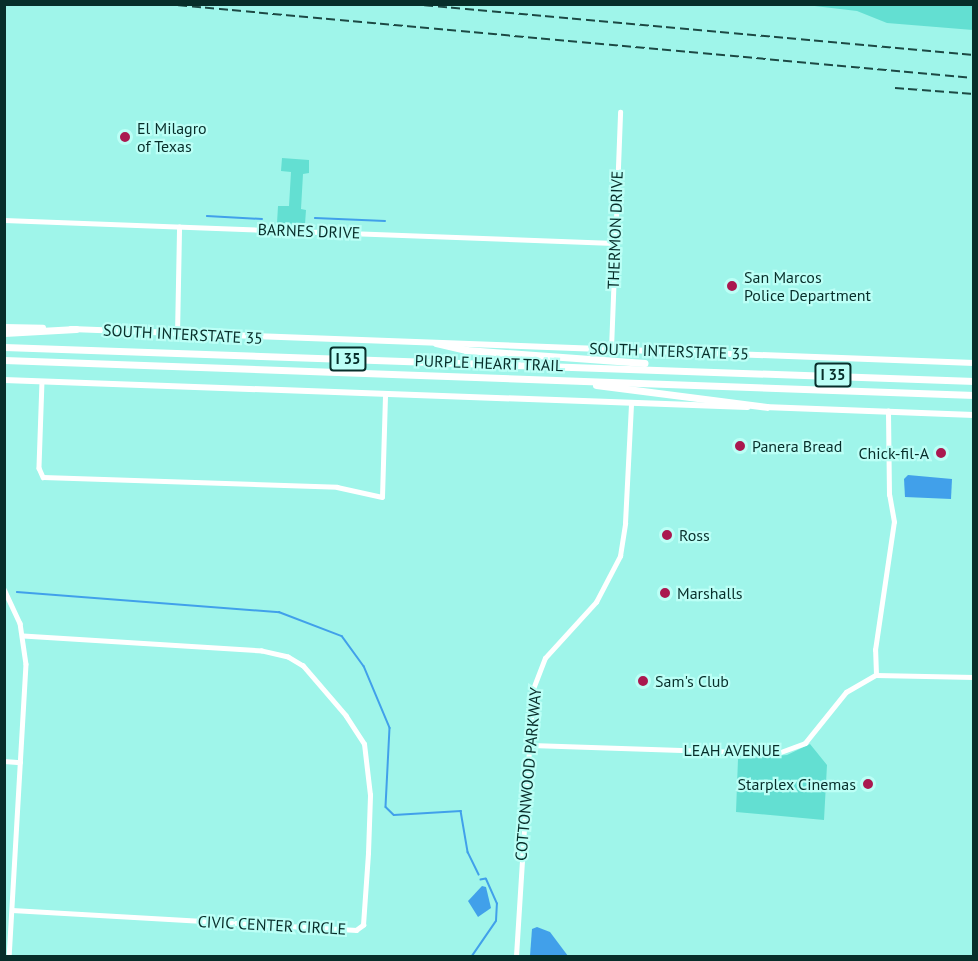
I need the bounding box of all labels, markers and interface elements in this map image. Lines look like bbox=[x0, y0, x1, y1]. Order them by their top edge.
place label: El Milagro of Texas bbox=[137, 118, 207, 156]
marker: El Milagro of Texas bbox=[118, 130, 132, 144]
street label: THERMON DRIVE bbox=[603, 170, 627, 290]
street label: BARNES DRIVE bbox=[257, 220, 361, 242]
place label: San Marcos Police Department bbox=[744, 267, 871, 305]
marker: San Marcos Police Department bbox=[725, 279, 739, 293]
street label: SOUTH INTERSTATE 35 bbox=[103, 320, 263, 348]
street label: SOUTH INTERSTATE 35 bbox=[589, 339, 749, 363]
road number: I 35 bbox=[328, 347, 368, 371]
street label: PURPLE HEART TRAIL bbox=[414, 351, 564, 375]
road number: I 35 bbox=[814, 363, 852, 387]
place label: Panera Bread bbox=[752, 436, 842, 456]
marker: Panera Bread bbox=[733, 439, 747, 453]
place label: Chick-fil-A bbox=[858, 443, 929, 463]
marker: Chick-fil-A bbox=[934, 446, 948, 460]
place label: Ross bbox=[679, 525, 710, 545]
marker: Ross bbox=[660, 528, 674, 542]
place label: Marshalls bbox=[677, 583, 743, 603]
marker: Marshalls bbox=[658, 586, 672, 600]
place label: Sam's Club bbox=[655, 671, 729, 691]
marker: Sam's Club bbox=[636, 674, 650, 688]
street label: COTTONWOOD PARKWAY bbox=[511, 686, 545, 862]
street label: LEAH AVENUE bbox=[683, 740, 781, 760]
place label: Starplex Cinemas bbox=[737, 774, 856, 794]
marker: Starplex Cinemas bbox=[861, 777, 875, 791]
street label: CIVIC CENTER CIRCLE bbox=[197, 912, 347, 938]

